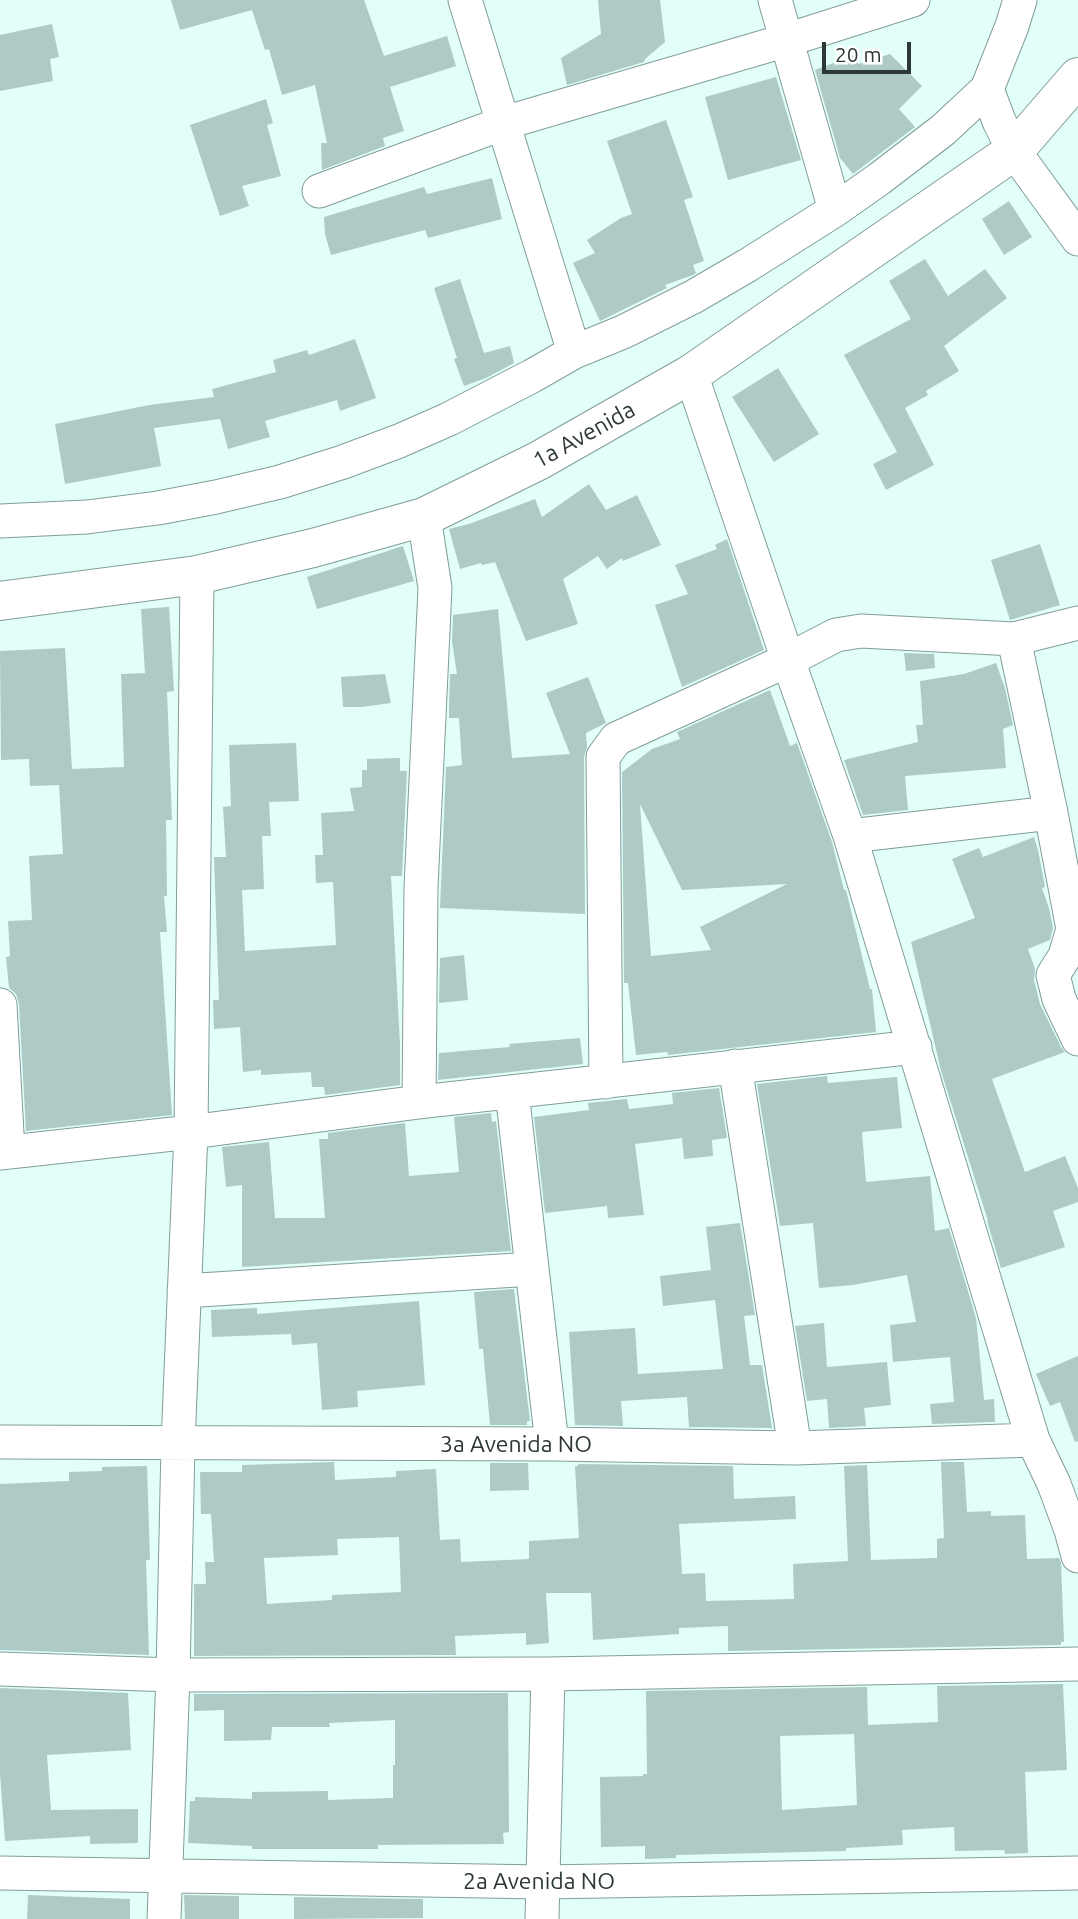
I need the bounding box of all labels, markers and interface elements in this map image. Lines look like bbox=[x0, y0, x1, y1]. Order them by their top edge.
scale bar bbox=[826, 28, 915, 72]
text: 20 m bbox=[835, 42, 882, 66]
street label: 1a Avenida bbox=[528, 396, 640, 474]
street label: 3a Avenida NO bbox=[440, 1430, 592, 1458]
street label: 2a Avenida NO bbox=[463, 1867, 615, 1895]

